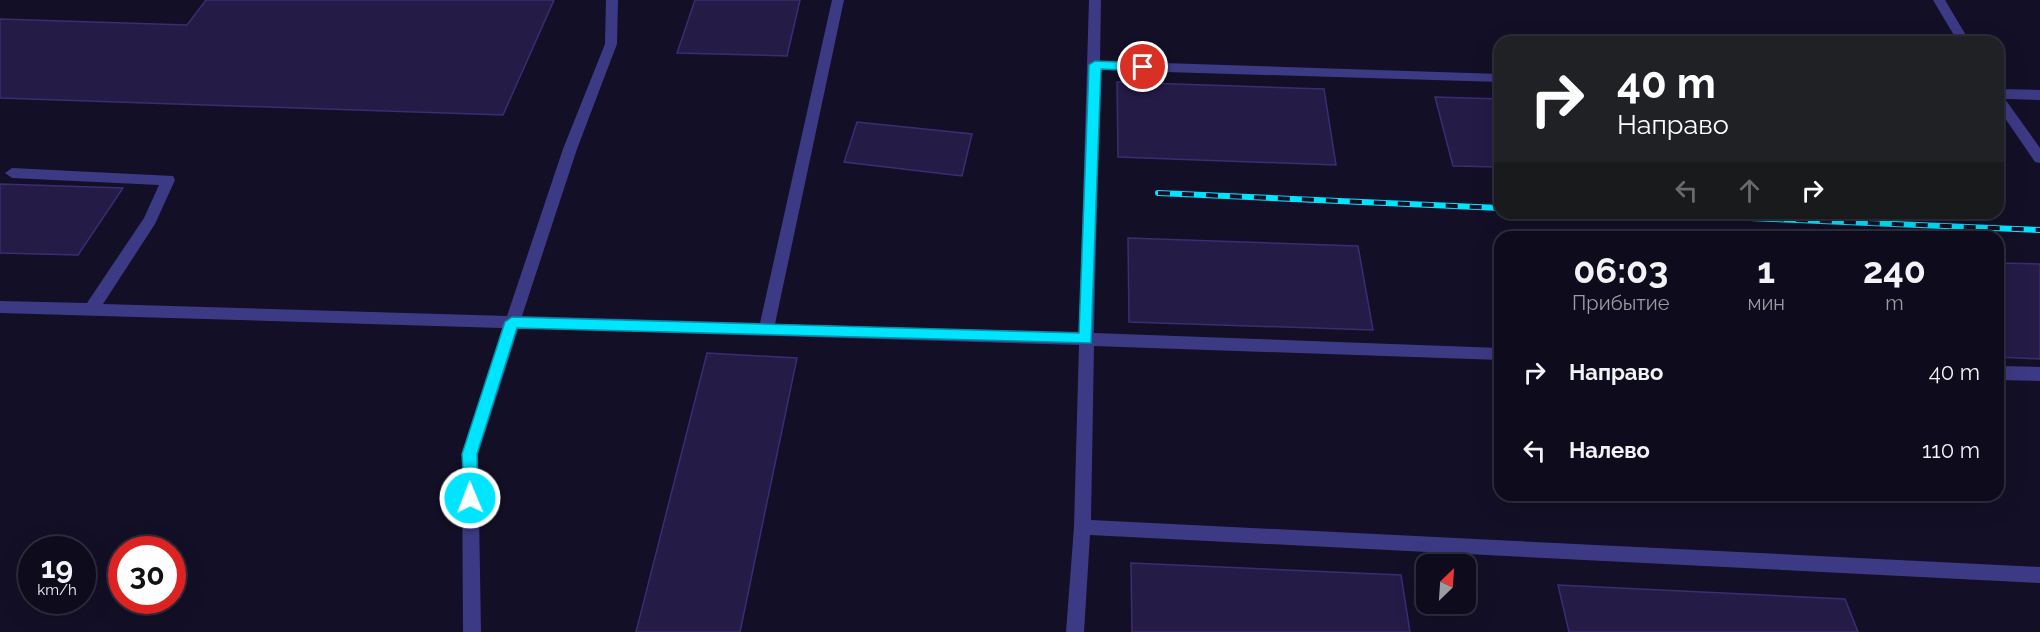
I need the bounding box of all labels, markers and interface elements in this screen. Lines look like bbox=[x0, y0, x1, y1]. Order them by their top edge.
pin bbox=[1117, 41, 1168, 92]
icon: arrive bbox=[1126, 50, 1159, 83]
text: 40 m bbox=[1617, 59, 1716, 108]
icon: right bbox=[1518, 60, 1596, 138]
text: Направо bbox=[1617, 109, 1729, 140]
icon: left bbox=[1670, 174, 1703, 207]
icon: ahead bbox=[1733, 174, 1766, 207]
icon: right bbox=[1796, 174, 1829, 207]
text: 06:03 bbox=[1573, 249, 1668, 291]
text: 1 bbox=[1757, 249, 1775, 291]
text: 240 bbox=[1863, 249, 1926, 291]
text: Прибытие bbox=[1572, 291, 1669, 315]
text: мин bbox=[1747, 291, 1785, 315]
text: m bbox=[1885, 291, 1904, 315]
icon: right bbox=[1518, 356, 1551, 389]
text: Направо bbox=[1569, 359, 1663, 385]
text: 40 m bbox=[1929, 359, 1980, 385]
icon: left bbox=[1518, 434, 1551, 467]
text: Налево bbox=[1569, 437, 1650, 463]
text: 110 m bbox=[1922, 437, 1980, 463]
position arrow bbox=[438, 466, 502, 530]
speed limit sign: 30 bbox=[108, 536, 186, 614]
text: 19 bbox=[41, 550, 73, 585]
north arrow bbox=[1416, 554, 1476, 614]
map controls bbox=[1416, 554, 1476, 614]
text: km/h bbox=[37, 581, 77, 599]

